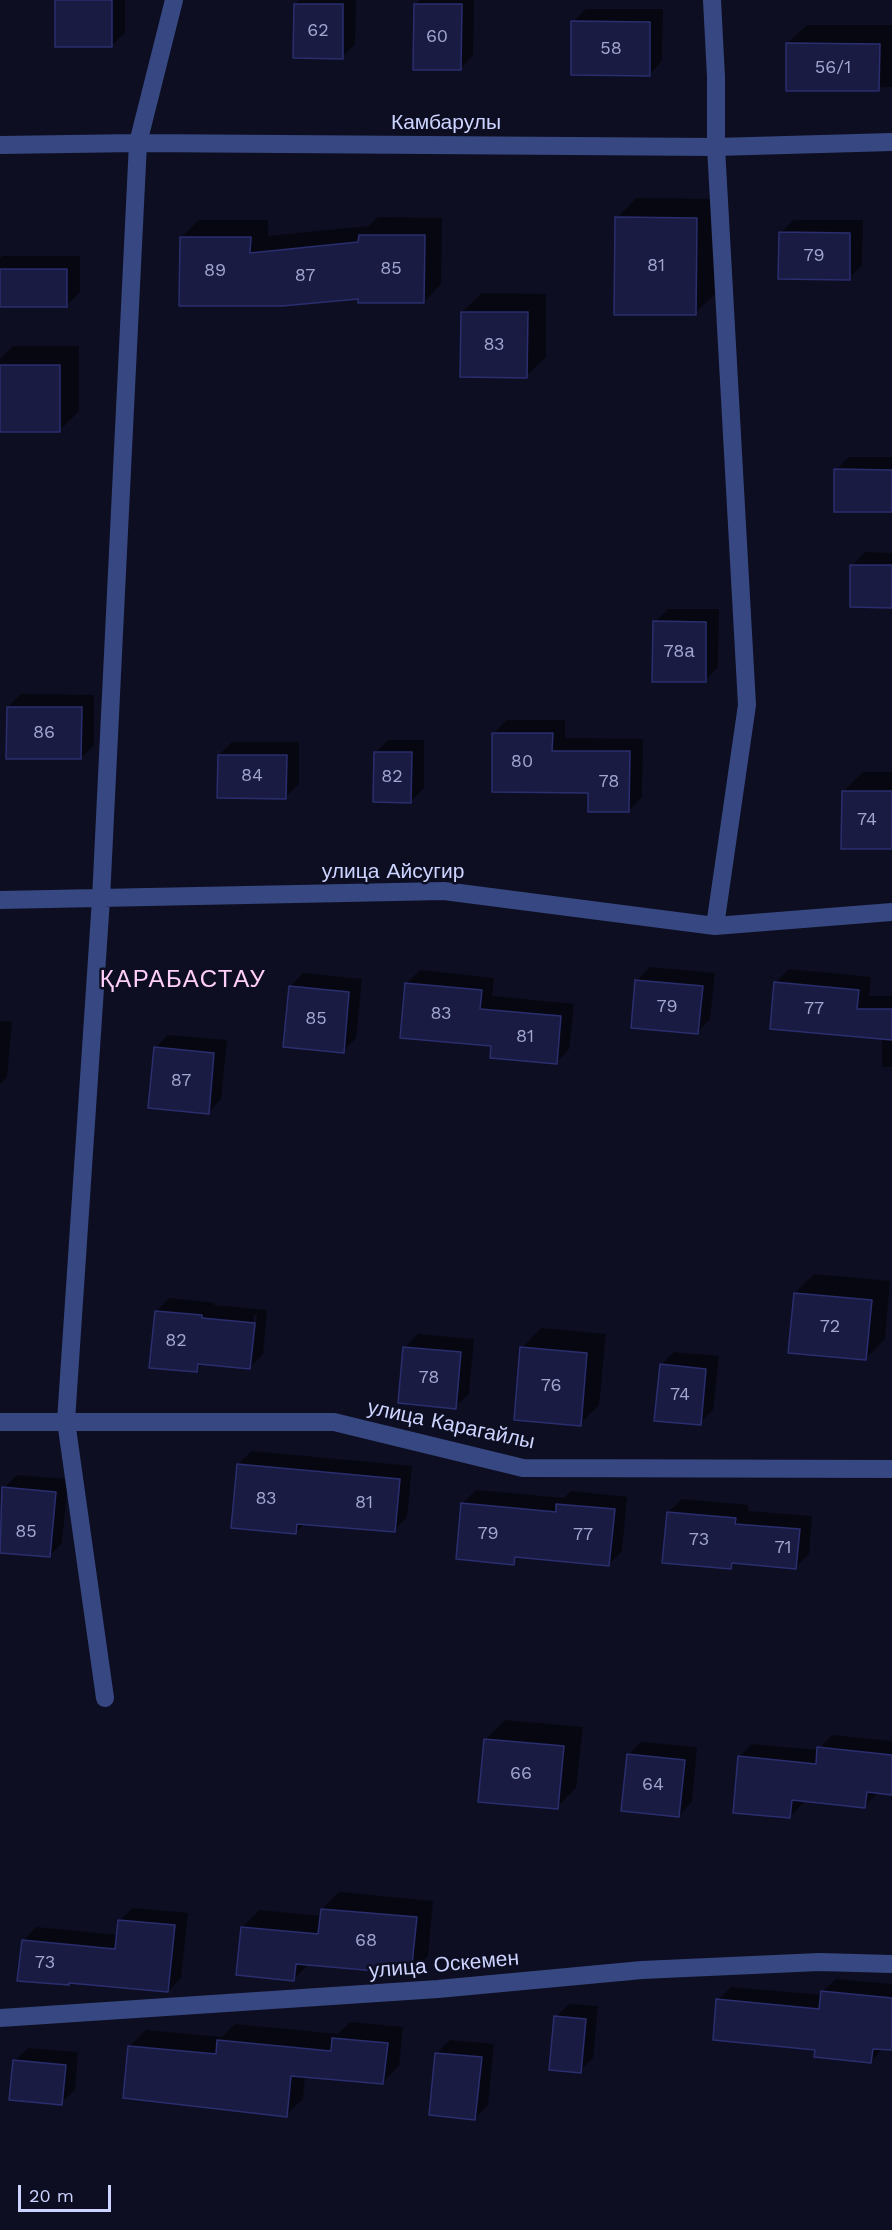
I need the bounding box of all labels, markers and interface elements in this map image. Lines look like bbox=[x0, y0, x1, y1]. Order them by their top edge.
house number: 62 bbox=[307, 20, 329, 42]
house number: 60 bbox=[426, 26, 448, 48]
house number: 58 bbox=[600, 38, 622, 60]
house number: 56/1 bbox=[815, 57, 851, 79]
street label: Камбарулы bbox=[391, 110, 501, 136]
house number: 79 bbox=[803, 245, 825, 267]
house number: 81 bbox=[647, 255, 665, 277]
house number: 85 bbox=[380, 258, 402, 280]
house number: 89 bbox=[204, 260, 226, 282]
house number: 87 bbox=[295, 265, 315, 287]
house number: 83 bbox=[483, 334, 505, 356]
house number: 78а bbox=[664, 641, 694, 663]
house number: 86 bbox=[33, 722, 55, 744]
house number: 80 bbox=[511, 751, 533, 773]
house number: 84 bbox=[241, 765, 263, 787]
house number: 82 bbox=[381, 766, 403, 788]
house number: 78 bbox=[599, 771, 619, 793]
house number: 74 bbox=[857, 809, 877, 831]
street label: улица Айсугир bbox=[322, 859, 464, 885]
district label: ҚАРАБАСТАУ bbox=[100, 966, 266, 994]
house number: 79 bbox=[656, 996, 678, 1018]
house number: 77 bbox=[804, 998, 824, 1020]
house number: 83 bbox=[430, 1003, 452, 1025]
house number: 85 bbox=[305, 1008, 327, 1030]
house number: 81 bbox=[516, 1026, 534, 1048]
house number: 87 bbox=[171, 1070, 191, 1092]
house number: 72 bbox=[820, 1316, 840, 1338]
house number: 82 bbox=[165, 1330, 187, 1352]
house number: 78 bbox=[419, 1367, 439, 1389]
house number: 76 bbox=[541, 1375, 561, 1397]
house number: 74 bbox=[670, 1384, 690, 1406]
street label: улица Карагайлы bbox=[365, 1395, 537, 1455]
house number: 83 bbox=[255, 1488, 277, 1510]
house number: 81 bbox=[355, 1492, 373, 1514]
house number: 85 bbox=[15, 1521, 37, 1543]
house number: 79 bbox=[477, 1523, 499, 1545]
house number: 77 bbox=[573, 1524, 593, 1546]
house number: 73 bbox=[689, 1529, 709, 1551]
house number: 71 bbox=[774, 1537, 792, 1559]
house number: 66 bbox=[510, 1763, 532, 1785]
house number: 64 bbox=[642, 1774, 664, 1796]
house number: 68 bbox=[355, 1930, 377, 1952]
street label: улица Оскемен bbox=[368, 1946, 520, 1984]
house number: 73 bbox=[35, 1952, 55, 1974]
scale bar bbox=[21, 2173, 114, 2211]
text: 20 m bbox=[29, 2185, 74, 2206]

